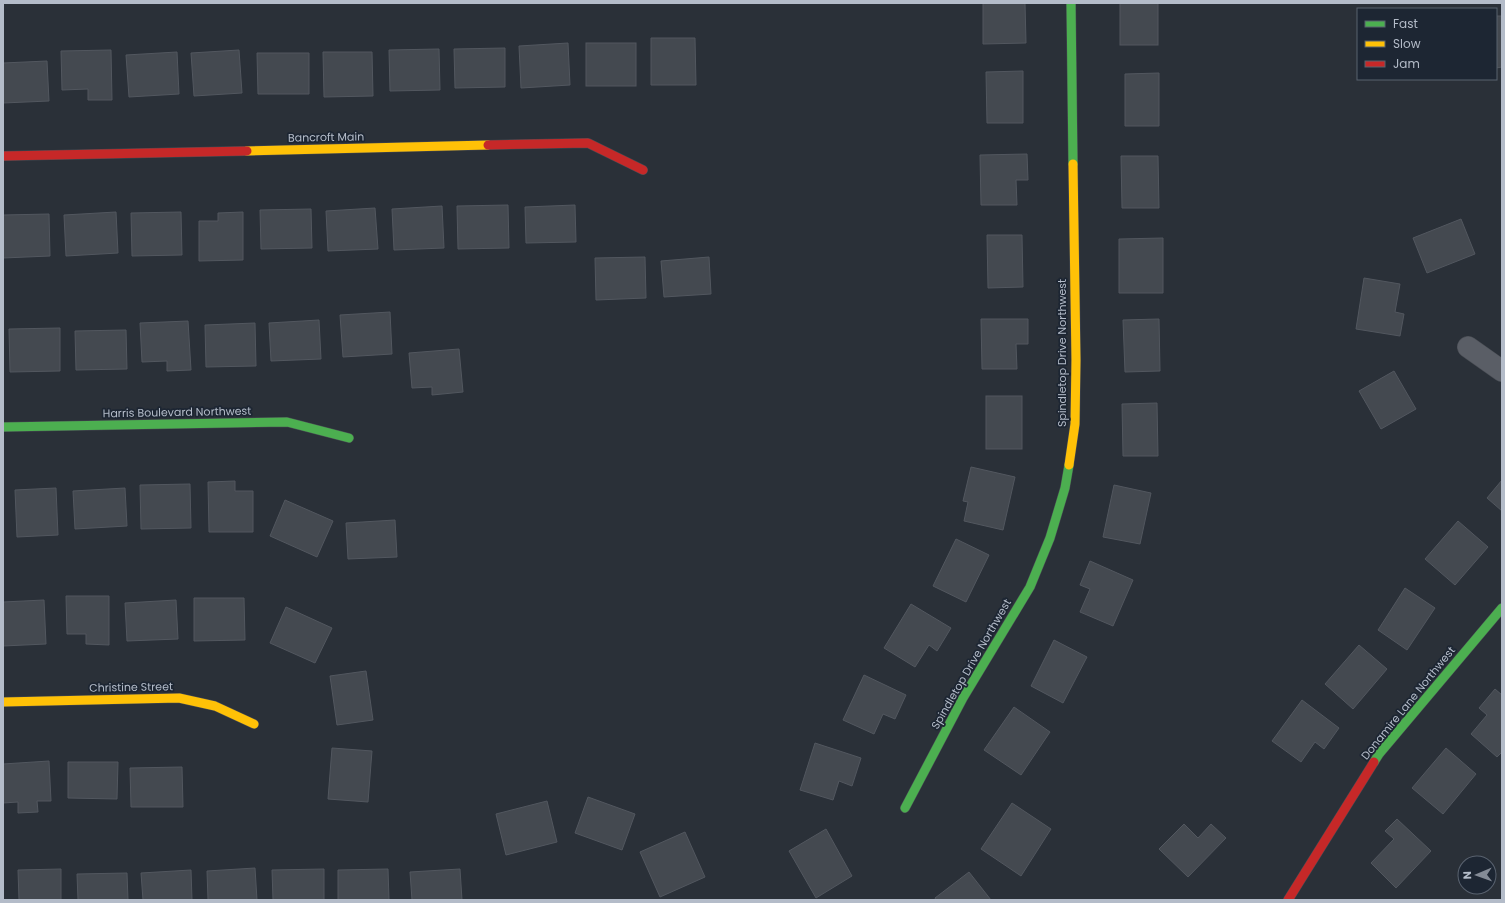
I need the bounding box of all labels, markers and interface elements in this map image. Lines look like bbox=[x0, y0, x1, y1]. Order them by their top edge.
legend bbox=[1357, 8, 1497, 80]
text: Fast bbox=[1393, 15, 1418, 32]
text: Slow bbox=[1393, 35, 1421, 52]
text: Jam bbox=[1393, 55, 1420, 72]
street label: Bancroft Main bbox=[288, 128, 364, 146]
street label: Spindletop Drive Northwest bbox=[1054, 279, 1070, 427]
street label: Harris Boulevard Northwest bbox=[103, 403, 251, 421]
street label: Spindletop Drive Northwest bbox=[927, 596, 1015, 732]
street label: Donamire Lane Northwest bbox=[1357, 643, 1459, 763]
street label: Christine Street bbox=[89, 678, 173, 696]
north arrow bbox=[1457, 855, 1497, 895]
text: N bbox=[1459, 871, 1475, 880]

